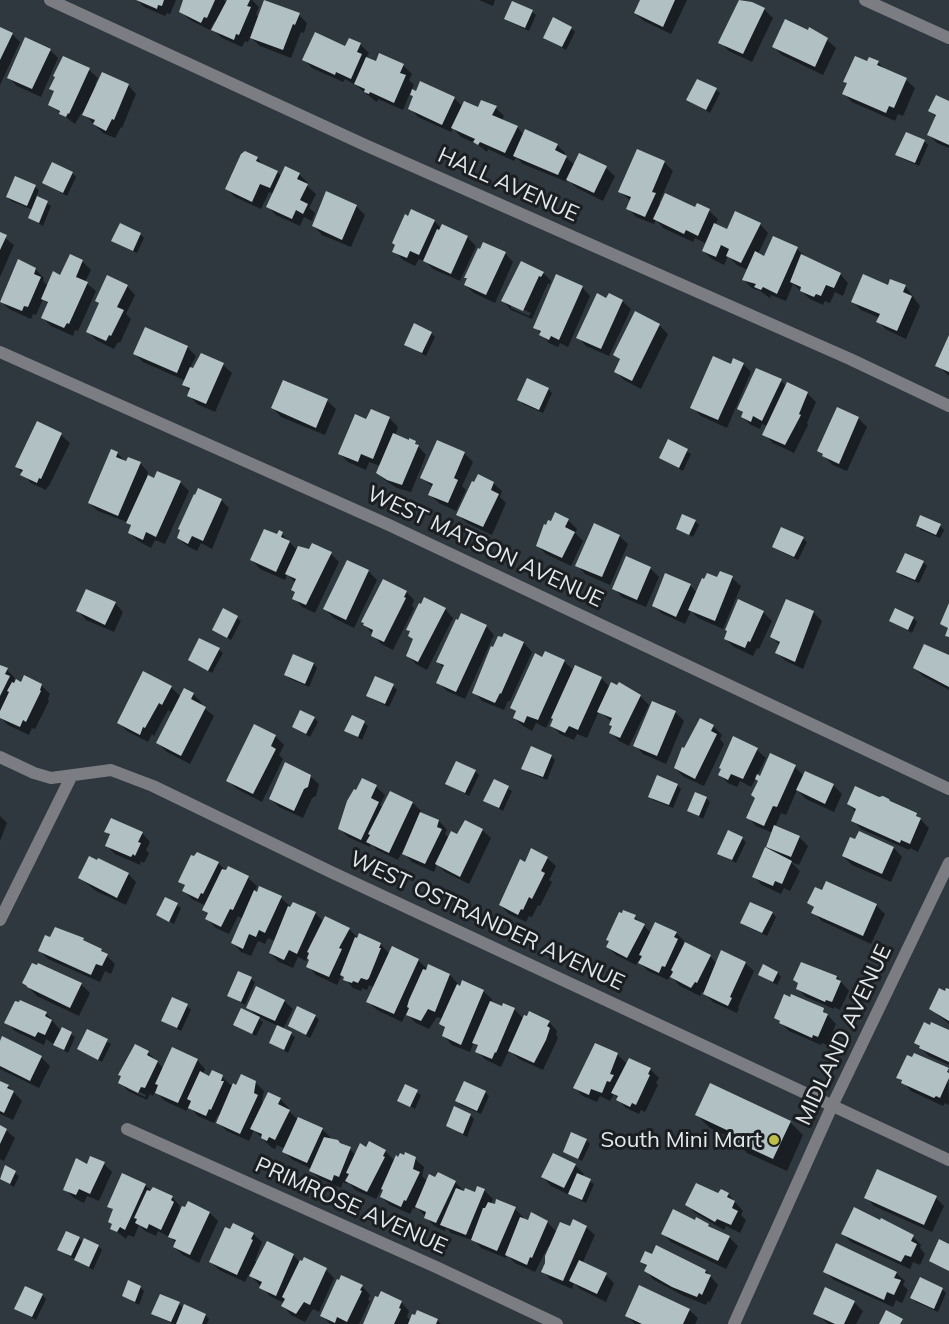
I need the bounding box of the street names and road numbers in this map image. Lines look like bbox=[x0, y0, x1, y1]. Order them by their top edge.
street label: HALL AVENUE bbox=[433, 142, 583, 228]
street label: WEST MATSON AVENUE bbox=[363, 481, 607, 613]
street label: WEST OSTRANDER AVENUE bbox=[346, 846, 628, 996]
street label: MIDLAND AVENUE bbox=[791, 941, 897, 1129]
street label: PRIMROSE AVENUE bbox=[251, 1152, 451, 1260]

